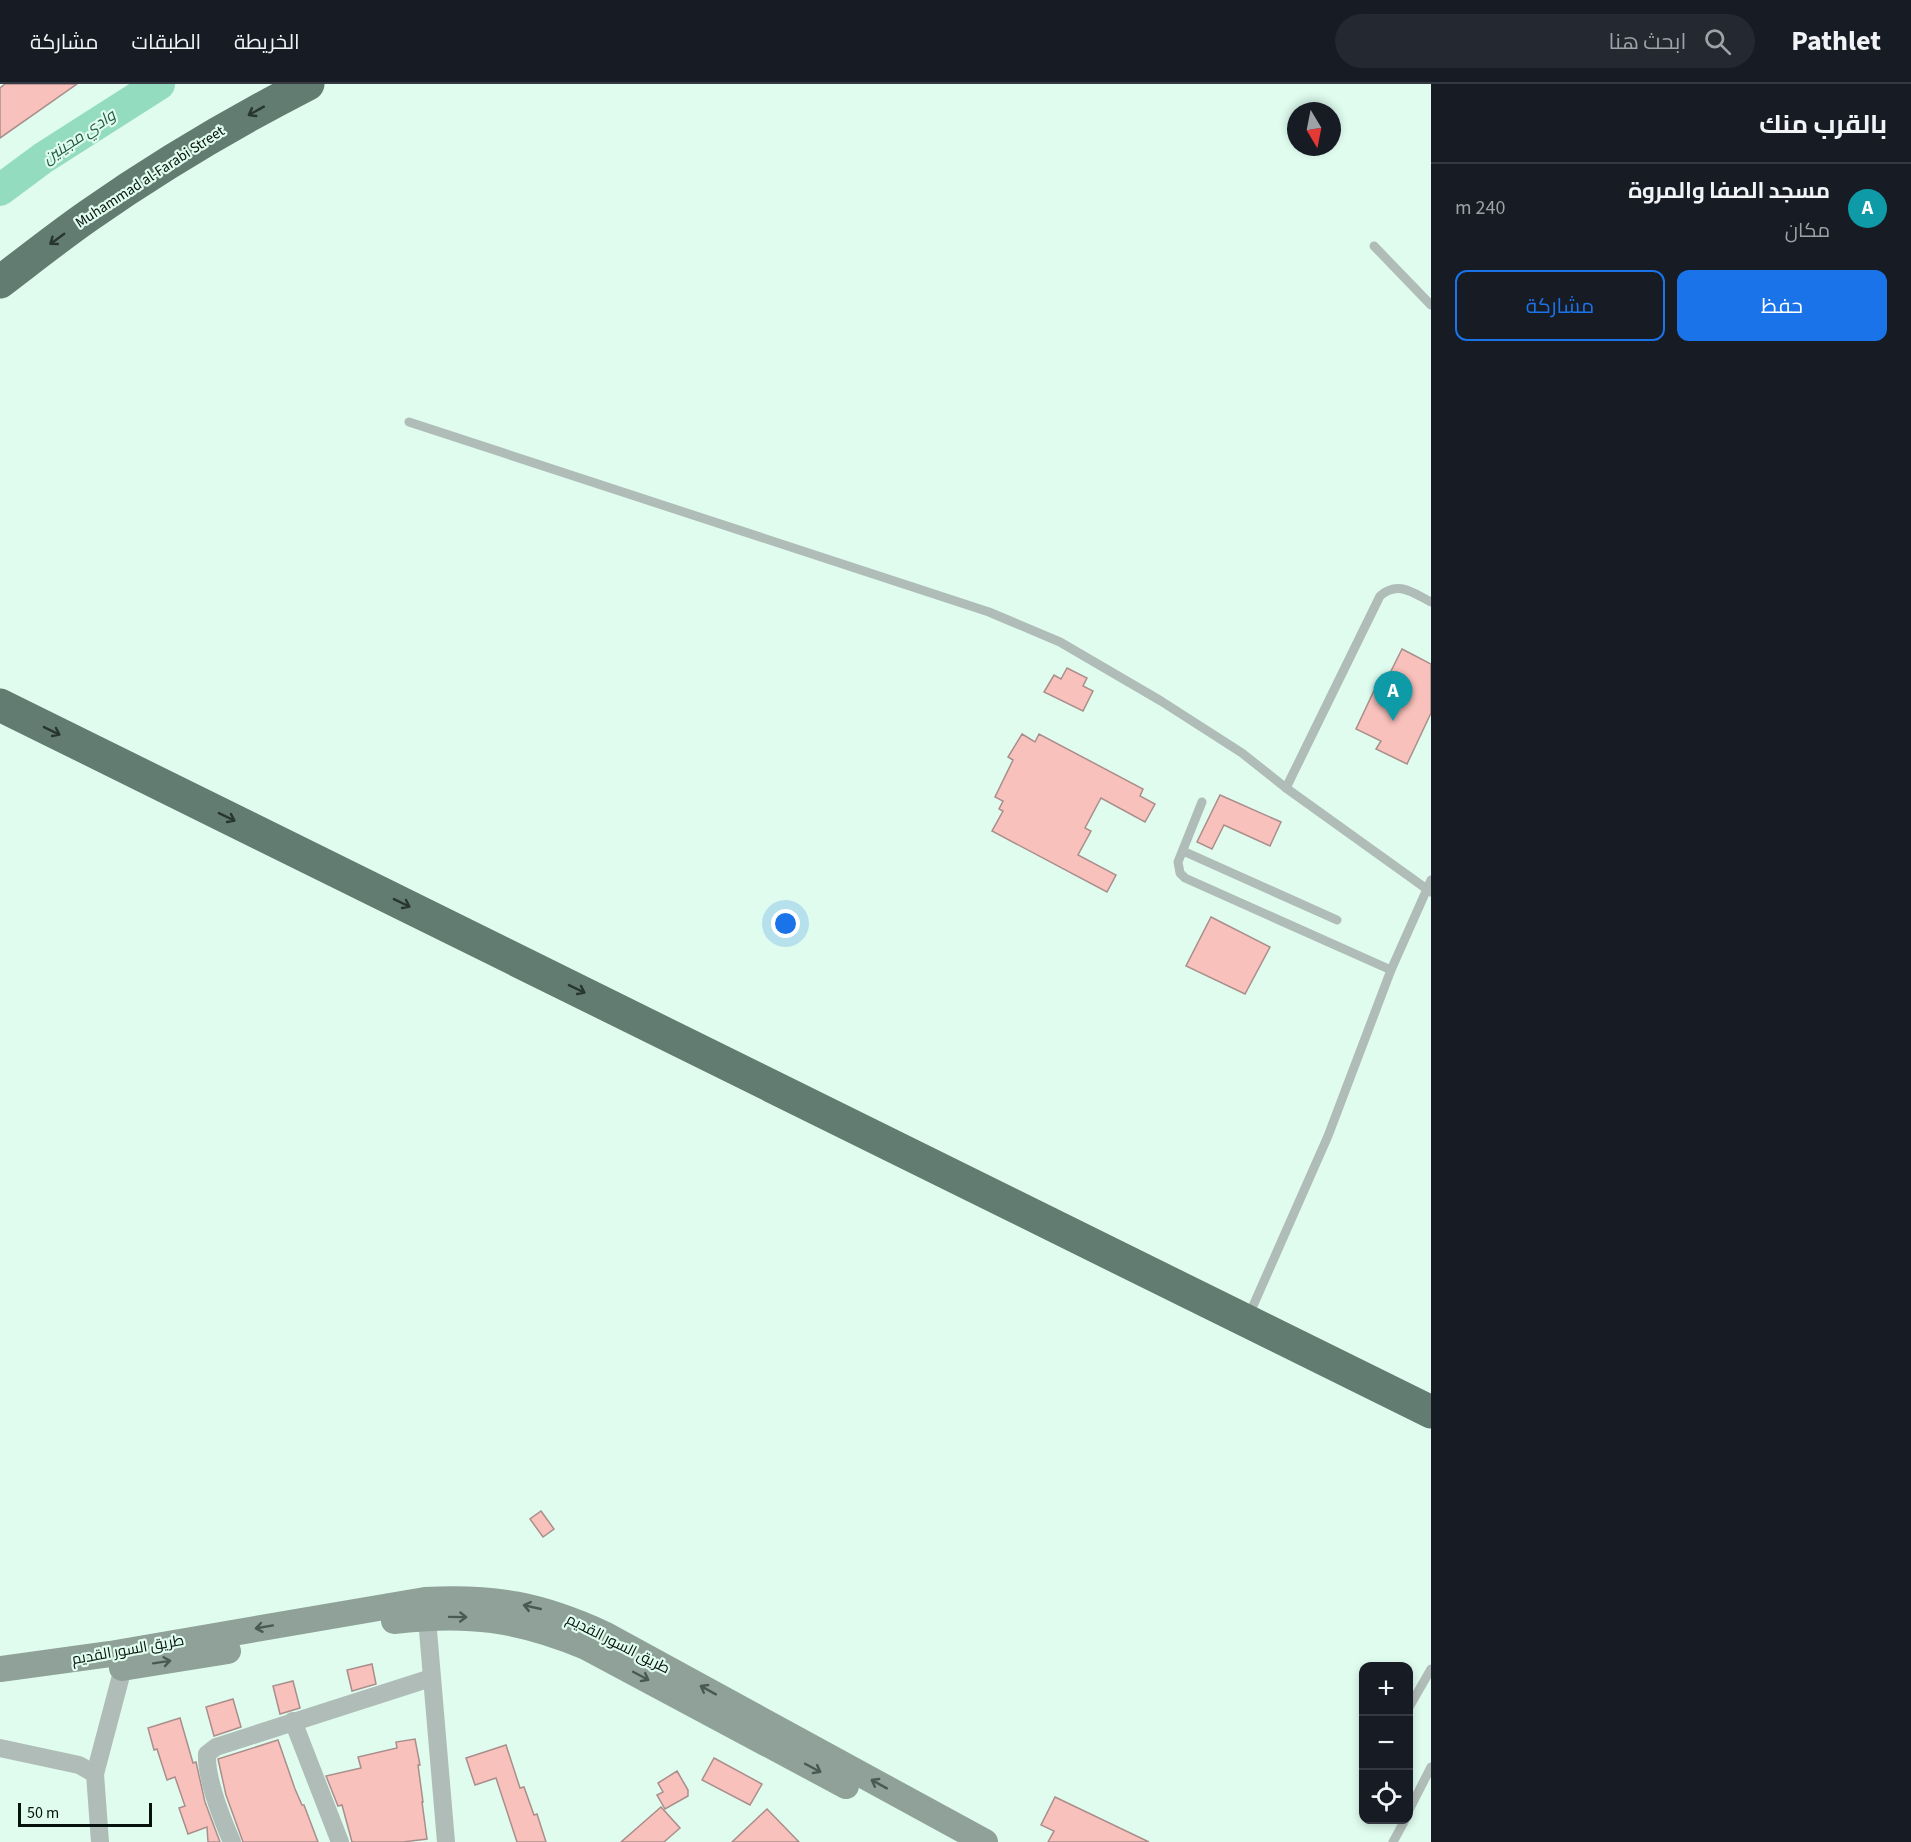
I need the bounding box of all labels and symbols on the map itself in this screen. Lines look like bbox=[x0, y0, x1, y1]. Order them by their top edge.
north arrow bbox=[1287, 102, 1341, 156]
water label: وادي مجينين bbox=[38, 104, 121, 170]
one-way arrow bbox=[248, 105, 265, 117]
street label: Muhammad al-Farabi Street bbox=[71, 121, 229, 233]
one-way arrow bbox=[49, 232, 65, 245]
pin: A bbox=[1374, 672, 1412, 721]
one-way arrow bbox=[43, 725, 61, 737]
one-way arrow bbox=[218, 812, 236, 823]
one-way arrow bbox=[393, 898, 411, 910]
your location bbox=[771, 909, 800, 938]
one-way arrow bbox=[568, 984, 586, 996]
one-way arrow bbox=[523, 1601, 542, 1613]
street label: طريق السور القديم bbox=[563, 1609, 673, 1679]
one-way arrow bbox=[448, 1611, 468, 1623]
one-way arrow bbox=[255, 1621, 274, 1632]
street label: طريق السور القديم bbox=[70, 1630, 186, 1670]
one-way arrow bbox=[151, 1656, 171, 1667]
one-way arrow bbox=[632, 1671, 650, 1682]
one-way arrow bbox=[699, 1684, 717, 1695]
one-way arrow bbox=[804, 1762, 821, 1774]
one-way arrow bbox=[871, 1778, 888, 1790]
scale bar bbox=[18, 1800, 152, 1828]

